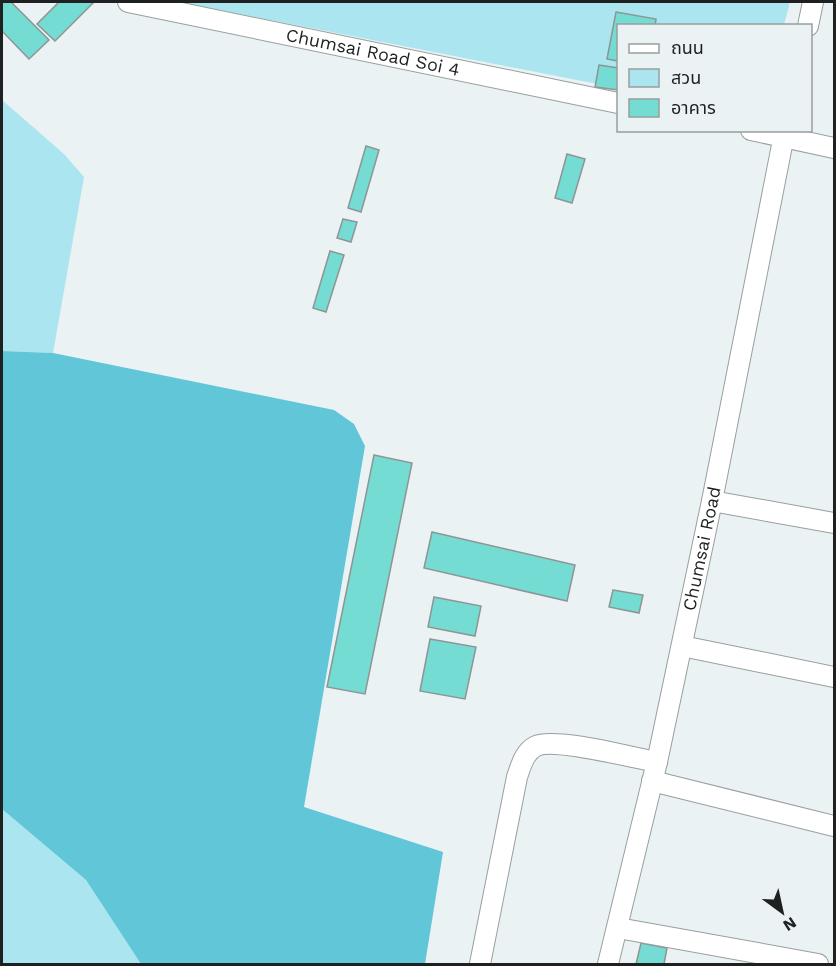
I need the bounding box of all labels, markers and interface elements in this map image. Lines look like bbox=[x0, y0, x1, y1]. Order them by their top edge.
street label: Chumsai Road Soi 4 bbox=[284, 24, 462, 80]
legend bbox=[617, 24, 812, 132]
text: ถนน bbox=[671, 37, 704, 58]
text: สวน bbox=[671, 67, 701, 88]
text: อาคาร bbox=[671, 97, 716, 118]
street label: Chumsai Road bbox=[678, 485, 725, 612]
north arrow bbox=[752, 882, 812, 942]
text: N bbox=[780, 913, 800, 935]

